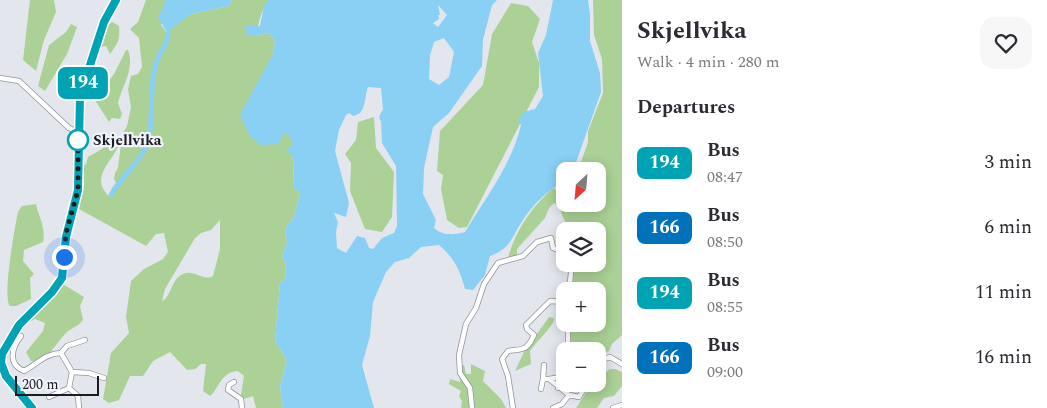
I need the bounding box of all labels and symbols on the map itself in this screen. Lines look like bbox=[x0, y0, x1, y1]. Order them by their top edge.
line badge: 194 bbox=[54, 67, 112, 99]
marker: Skjellvika bbox=[67, 129, 89, 151]
place label: Skjellvika bbox=[93, 129, 162, 152]
north arrow bbox=[556, 162, 606, 212]
your location bbox=[52, 245, 77, 270]
scale bar bbox=[15, 373, 99, 396]

